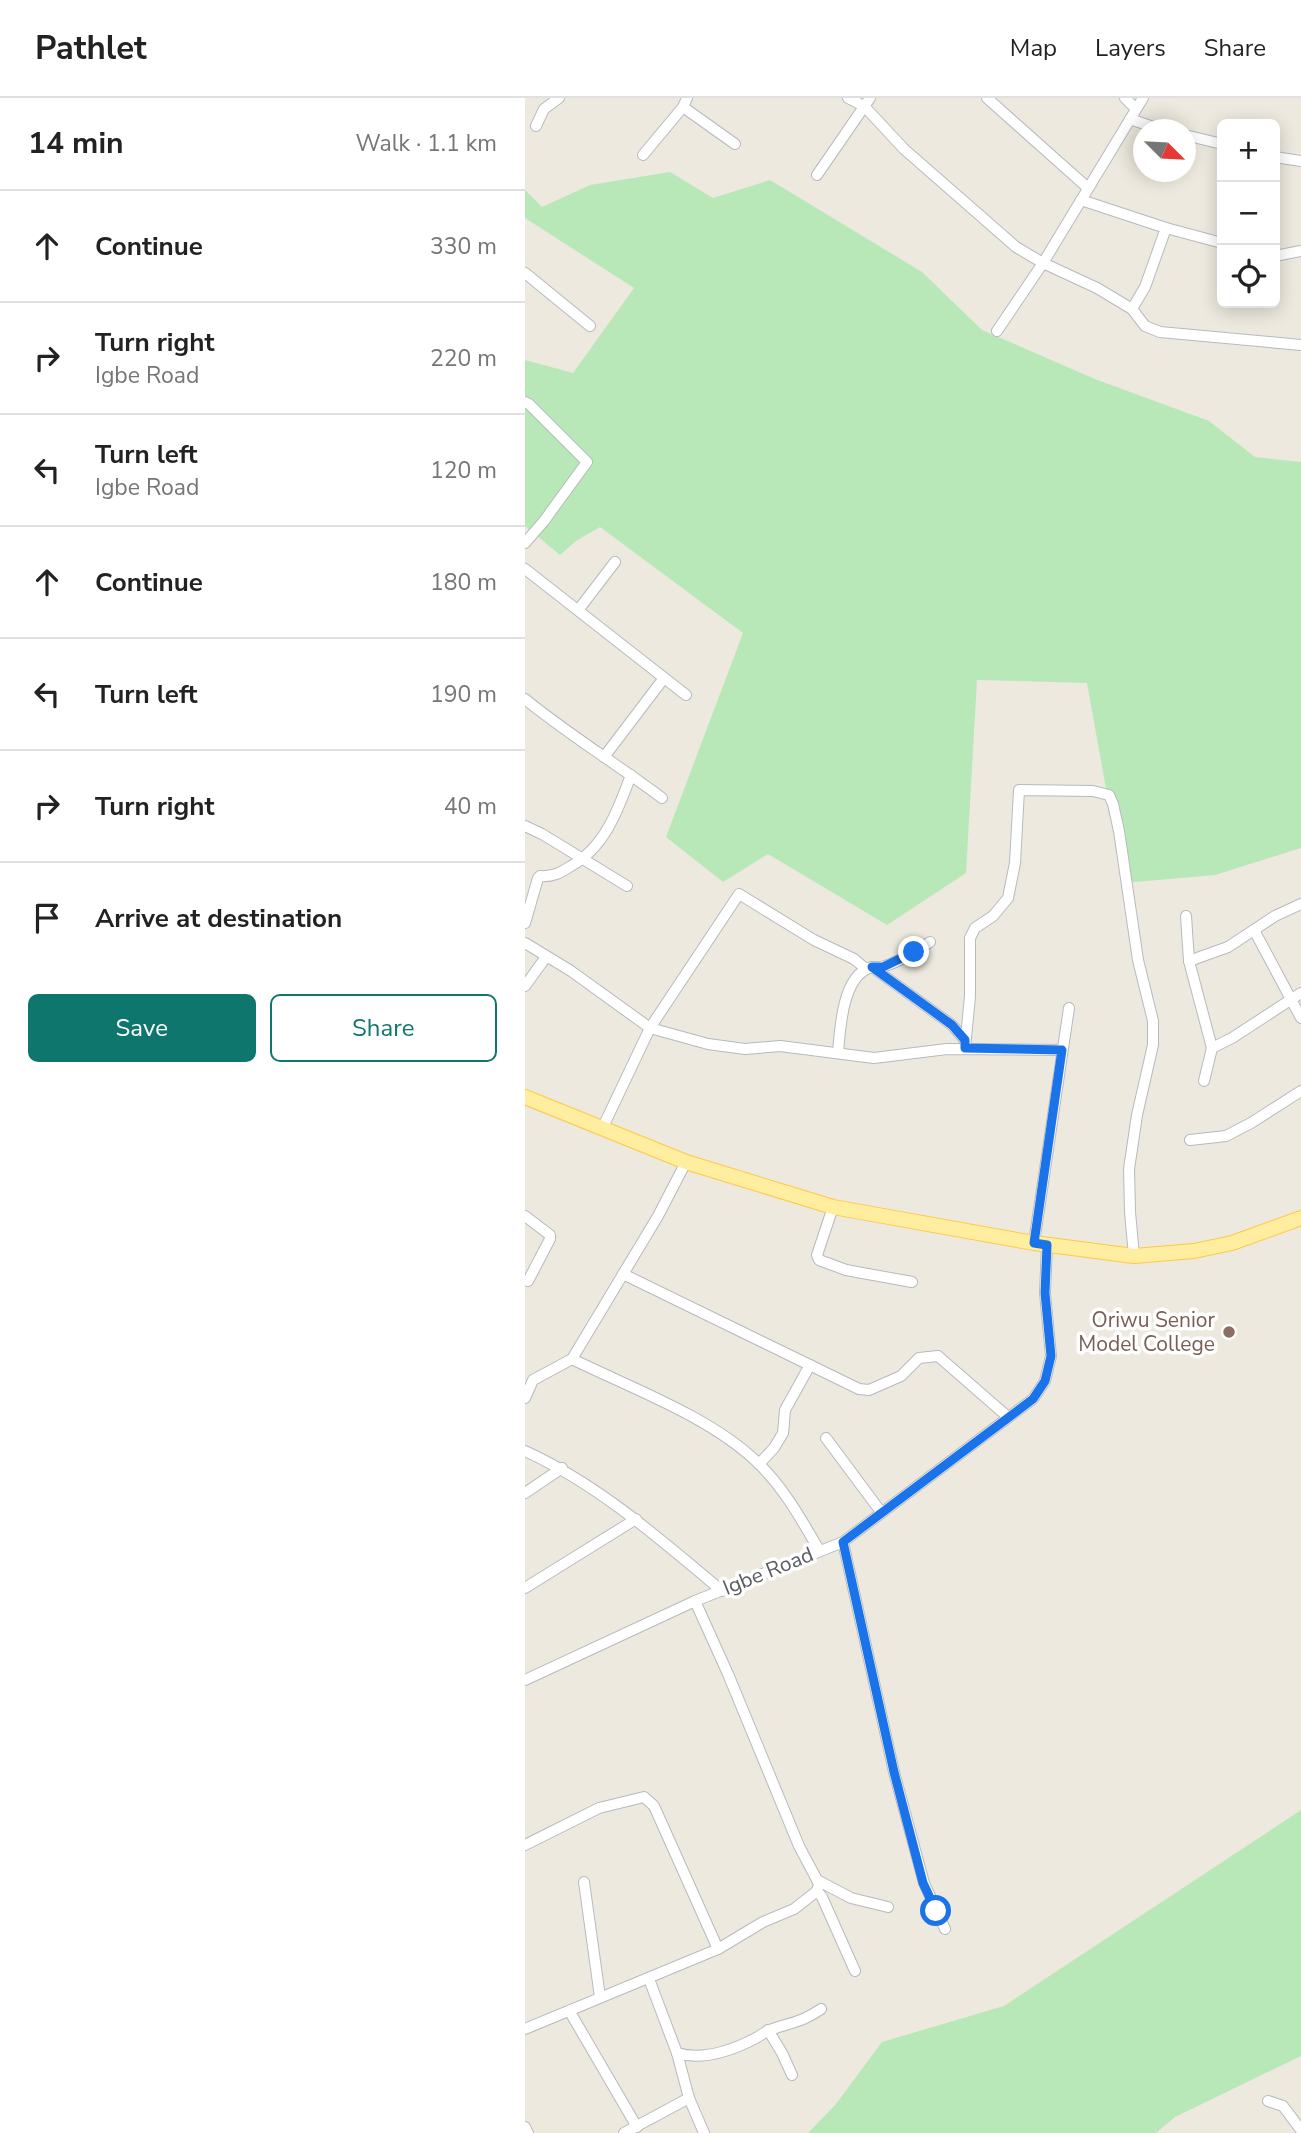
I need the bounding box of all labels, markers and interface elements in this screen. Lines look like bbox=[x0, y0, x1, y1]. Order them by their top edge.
text: Pathlet bbox=[35, 26, 147, 71]
text: Map bbox=[1010, 32, 1057, 64]
text: Layers bbox=[1095, 32, 1166, 64]
text: Share bbox=[1204, 32, 1266, 64]
north arrow bbox=[1133, 119, 1196, 182]
map controls bbox=[1217, 119, 1280, 308]
button: + bbox=[1217, 119, 1280, 182]
text: 14 min bbox=[28, 123, 124, 164]
text: Walk · 1.1 km bbox=[355, 128, 497, 159]
button: − bbox=[1217, 182, 1280, 245]
icon: ahead bbox=[28, 227, 66, 265]
text: Continue bbox=[95, 229, 203, 264]
text: 330 m bbox=[430, 231, 497, 262]
button: locate bbox=[1217, 245, 1280, 308]
text: Turn right bbox=[95, 325, 214, 360]
icon: right bbox=[28, 339, 66, 377]
text: 220 m bbox=[430, 343, 497, 374]
text: Igbe Road bbox=[95, 360, 199, 391]
text: Turn left bbox=[95, 437, 198, 472]
icon: left bbox=[28, 451, 66, 489]
text: 120 m bbox=[430, 455, 497, 486]
text: Igbe Road bbox=[95, 472, 199, 503]
icon: ahead bbox=[28, 563, 66, 601]
text: Continue bbox=[95, 565, 203, 600]
text: 180 m bbox=[430, 567, 497, 598]
icon: left bbox=[28, 675, 66, 713]
text: Turn left bbox=[95, 677, 198, 712]
text: 190 m bbox=[430, 679, 497, 710]
icon: right bbox=[28, 787, 66, 825]
text: Turn right bbox=[95, 789, 214, 824]
text: 40 m bbox=[444, 791, 497, 822]
icon: arrive bbox=[28, 899, 66, 937]
text: Arrive at destination bbox=[95, 901, 342, 936]
route end bbox=[898, 936, 929, 967]
button: Save bbox=[28, 994, 256, 1062]
button: Share bbox=[270, 994, 497, 1062]
place label: Oriwu Senior Model College bbox=[1078, 1306, 1215, 1358]
marker: Oriwu Senior Model College bbox=[1221, 1324, 1237, 1340]
street label: Igbe Road bbox=[719, 1540, 817, 1602]
route start bbox=[920, 1895, 951, 1926]

